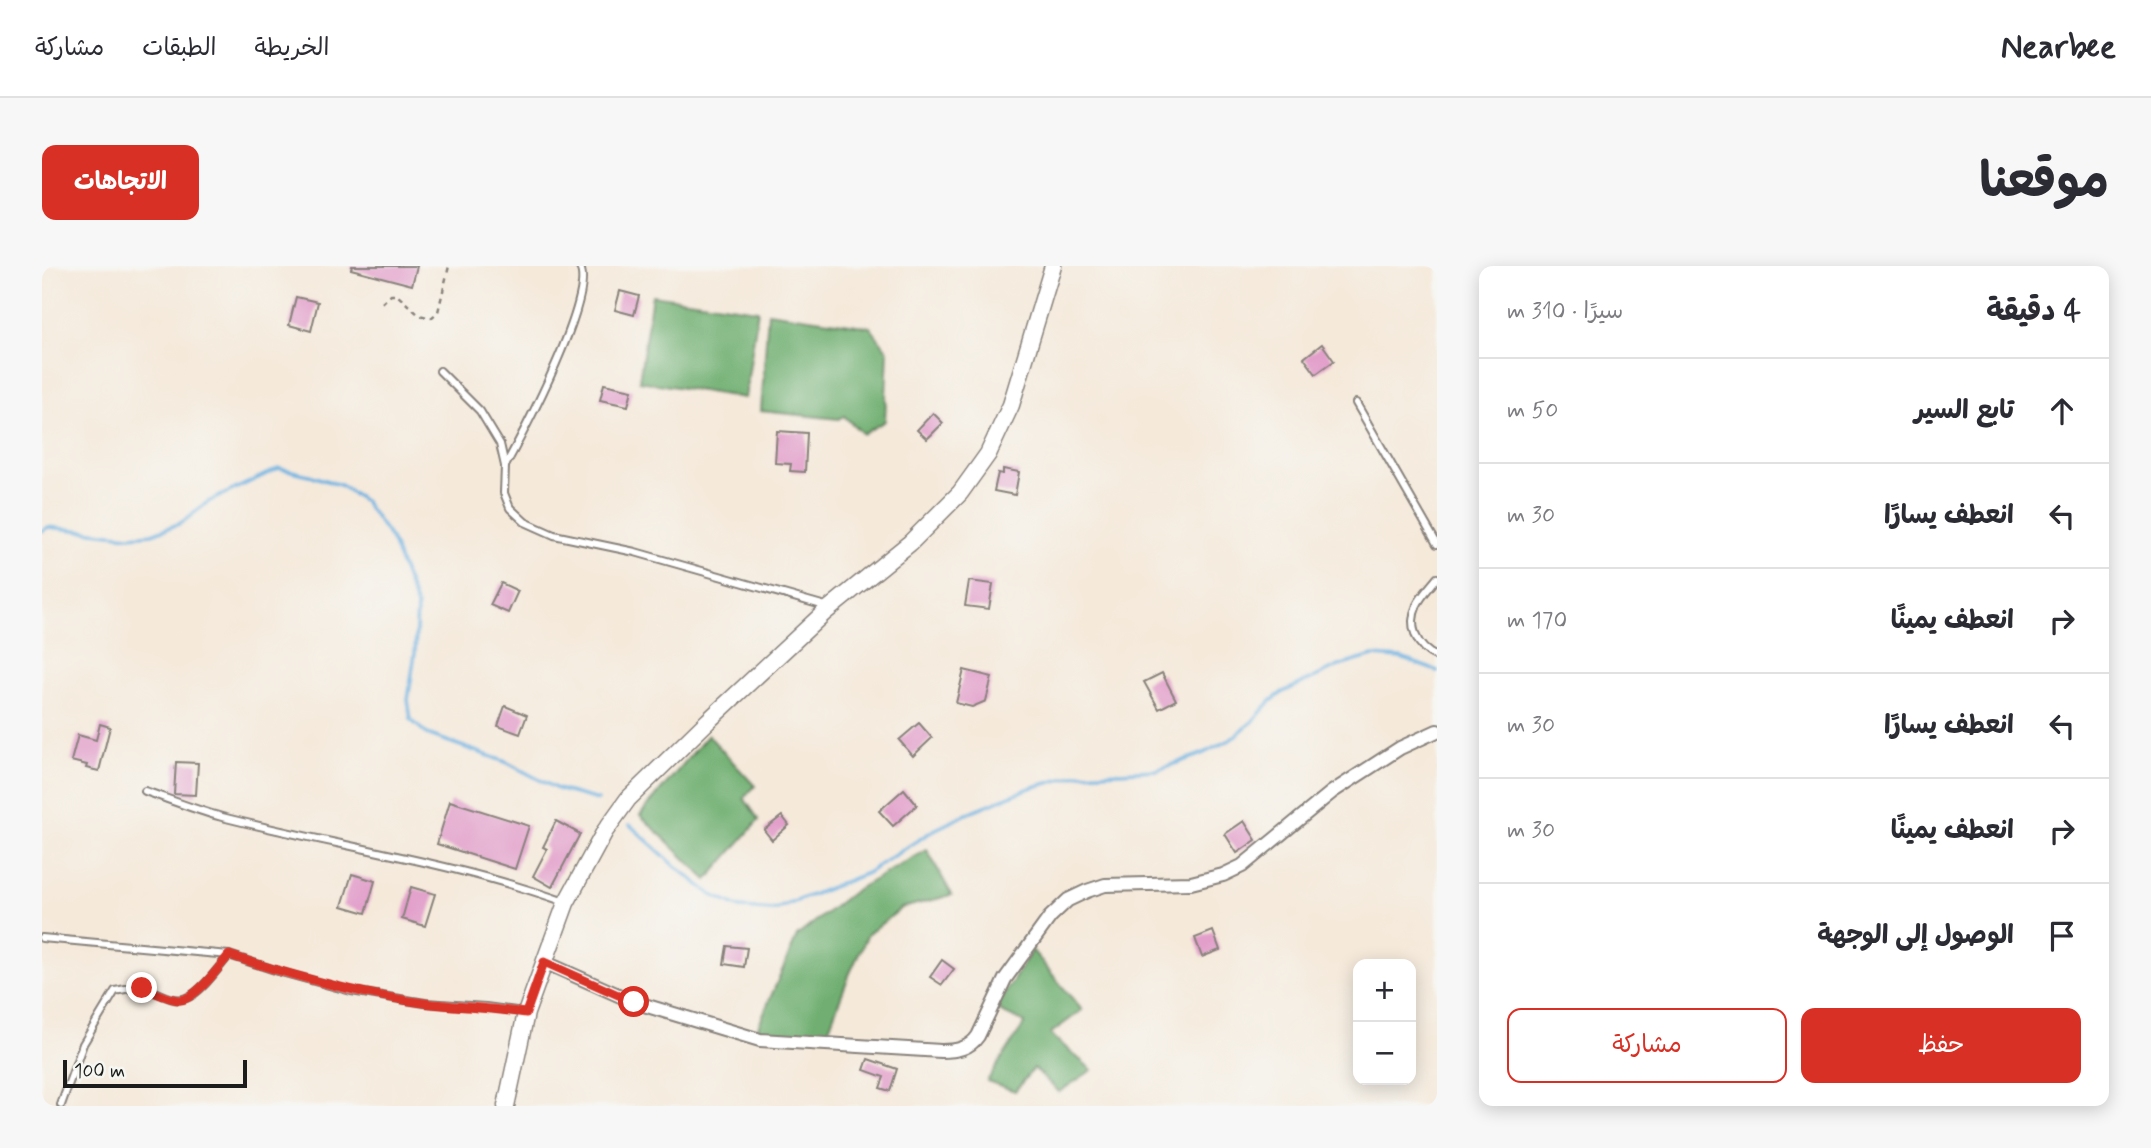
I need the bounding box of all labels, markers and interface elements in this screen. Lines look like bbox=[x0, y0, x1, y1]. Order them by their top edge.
text: Nearbee bbox=[2001, 26, 2116, 70]
text: مشاركة bbox=[35, 33, 104, 64]
text: الطبقات bbox=[142, 33, 217, 64]
text: الخريطة bbox=[255, 33, 329, 64]
button: الاتجاهات bbox=[42, 145, 199, 220]
text: موقعنا bbox=[1979, 150, 2109, 215]
text: 4 دقيقة bbox=[1986, 292, 2081, 331]
text: سيرًا · 310 m bbox=[1507, 297, 1623, 327]
icon: ahead bbox=[2043, 392, 2081, 430]
text: تابع السير bbox=[1914, 394, 2014, 428]
text: 50 m bbox=[1507, 396, 1559, 426]
icon: left bbox=[2043, 497, 2081, 535]
text: انعطف يسارًا bbox=[1884, 499, 2014, 533]
text: 30 m bbox=[1507, 501, 1555, 531]
icon: right bbox=[2043, 602, 2081, 640]
text: انعطف يمينًا bbox=[1891, 604, 2014, 638]
text: 170 m bbox=[1507, 606, 1567, 636]
icon: left bbox=[2043, 707, 2081, 745]
text: انعطف يسارًا bbox=[1884, 709, 2014, 743]
text: 30 m bbox=[1507, 711, 1555, 741]
icon: right bbox=[2043, 812, 2081, 850]
text: انعطف يمينًا bbox=[1891, 814, 2014, 848]
text: 30 m bbox=[1507, 816, 1555, 846]
icon: arrive bbox=[2043, 917, 2081, 955]
text: الوصول إلى الوجهة bbox=[1817, 919, 2014, 953]
map controls bbox=[1353, 959, 1416, 1085]
button: + bbox=[1353, 959, 1416, 1022]
route end bbox=[126, 972, 157, 1003]
route start bbox=[618, 986, 649, 1017]
button: مشاركة bbox=[1507, 1008, 1787, 1083]
button: حفظ bbox=[1801, 1008, 2081, 1083]
button: − bbox=[1353, 1022, 1416, 1085]
scale bar bbox=[63, 1057, 247, 1089]
text: 100 m bbox=[74, 1059, 125, 1084]

